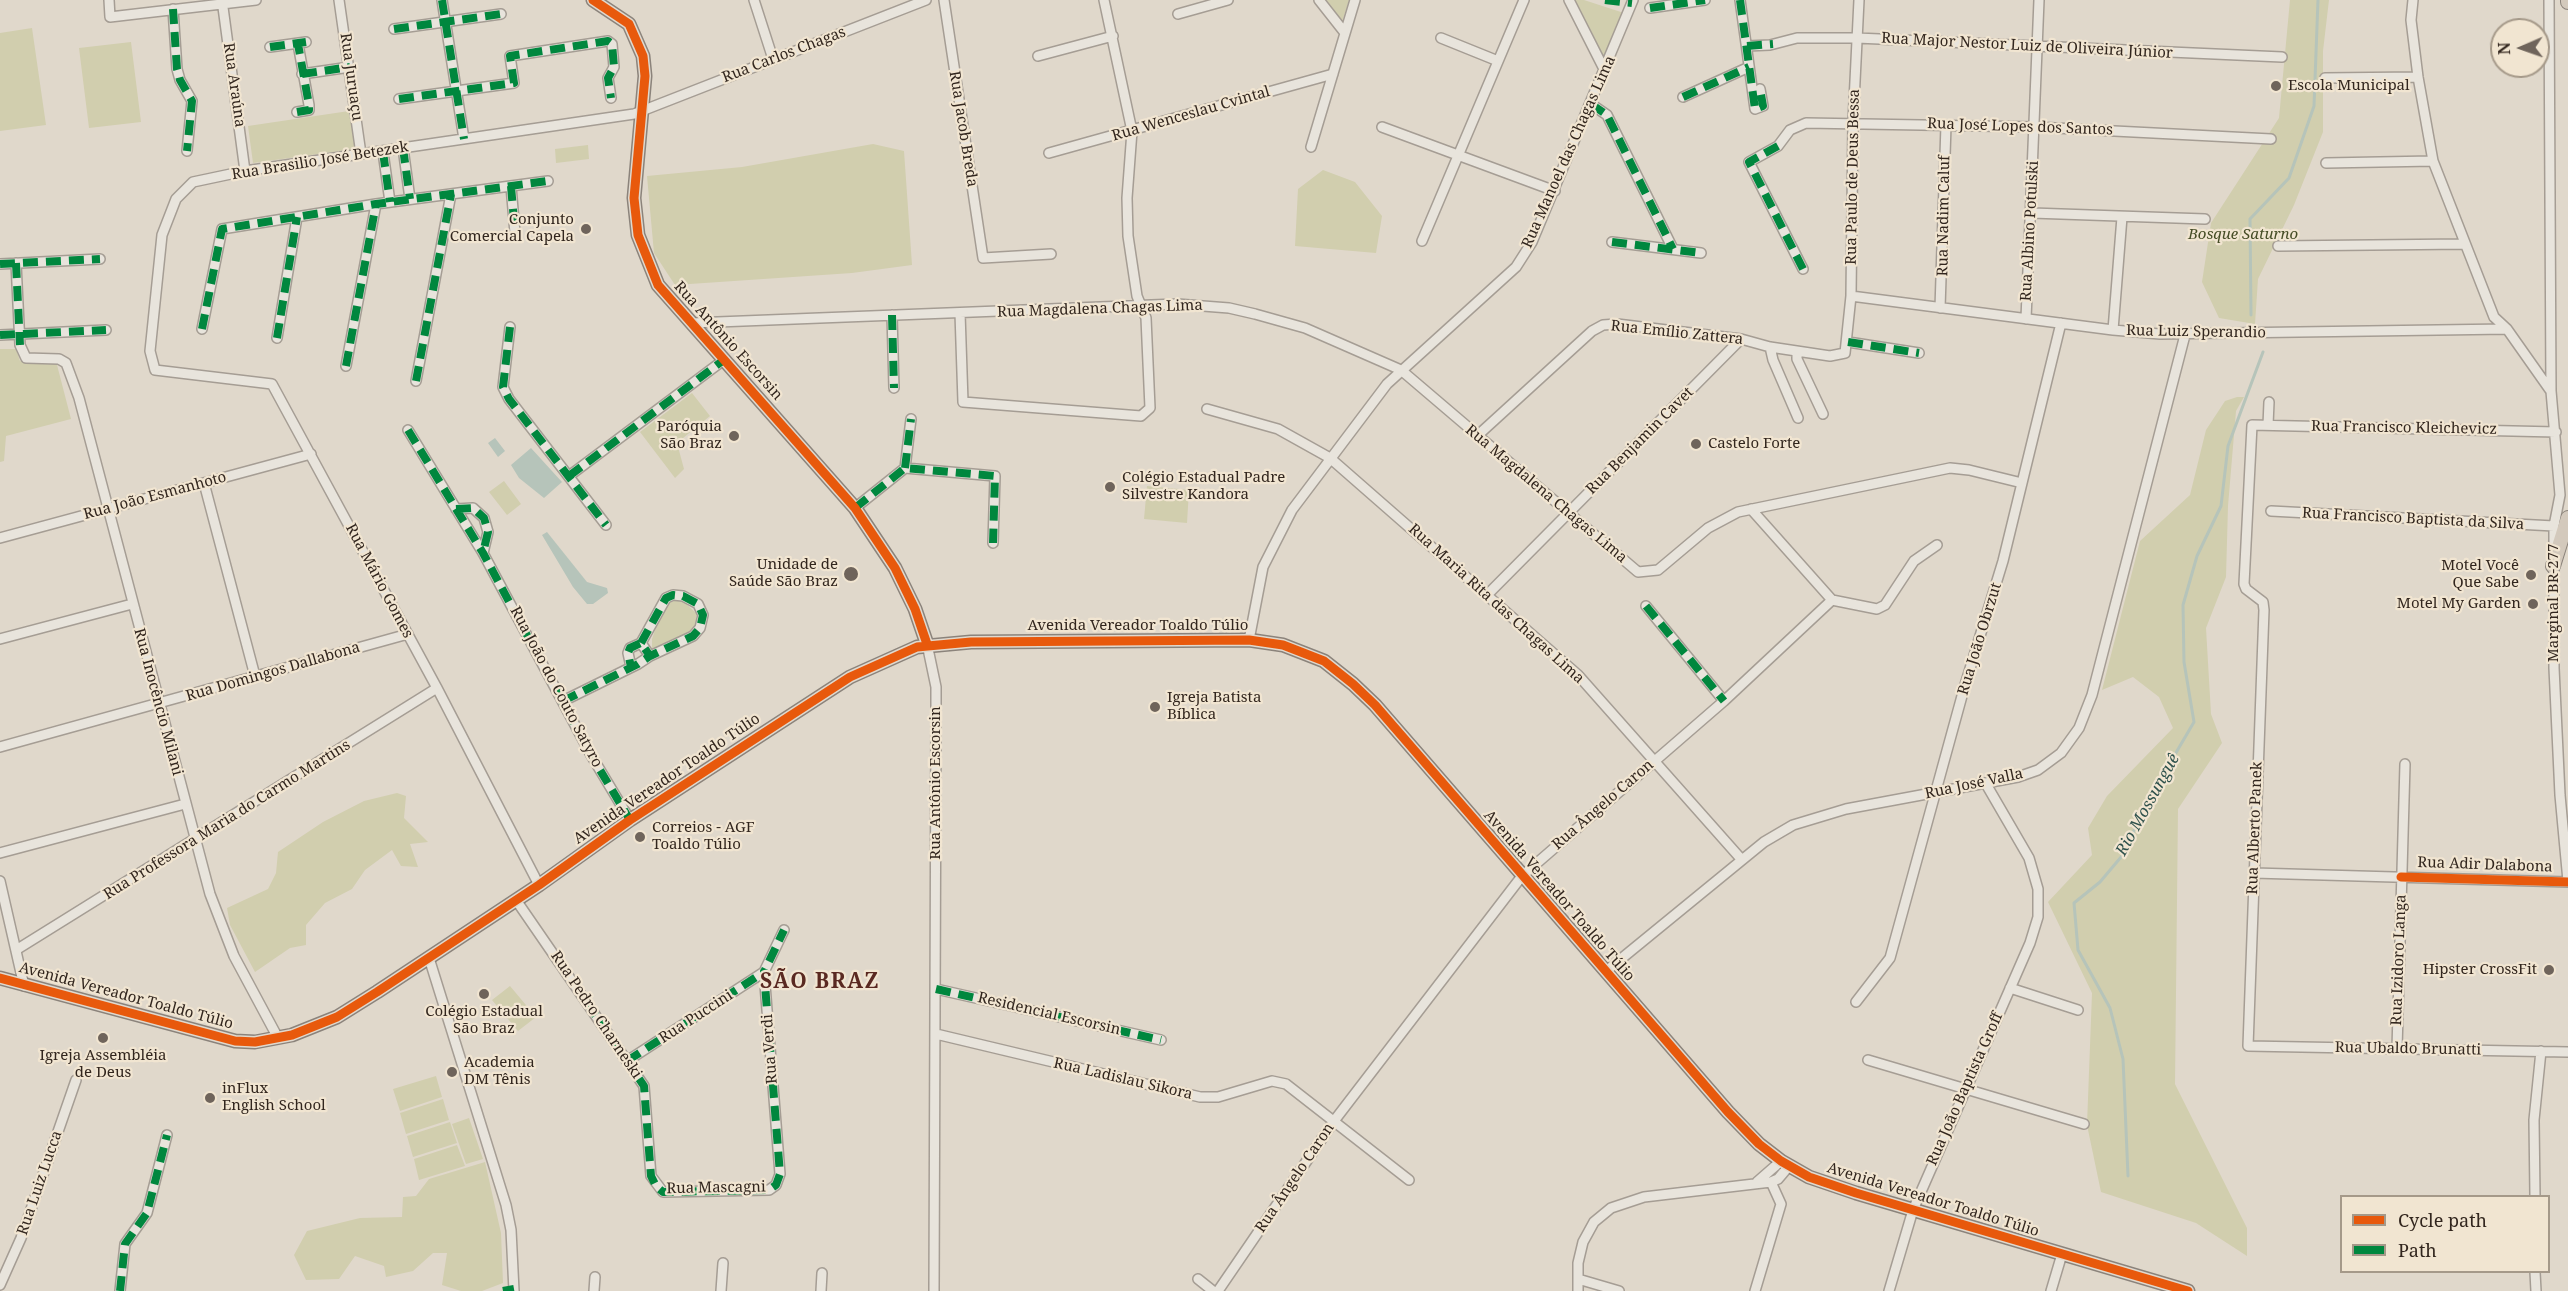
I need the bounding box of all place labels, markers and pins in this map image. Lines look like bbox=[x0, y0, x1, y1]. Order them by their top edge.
place label: Escola Municipal bbox=[2288, 77, 2410, 95]
marker: Escola Municipal bbox=[2269, 79, 2283, 93]
place label: Conjunto Comercial Capela bbox=[450, 211, 574, 246]
marker: Conjunto Comercial Capela bbox=[579, 222, 593, 236]
place label: Paróquia São Braz bbox=[657, 418, 722, 453]
marker: Paróquia São Braz bbox=[727, 429, 741, 443]
place label: Castelo Forte bbox=[1708, 435, 1800, 453]
marker: Castelo Forte bbox=[1689, 437, 1703, 451]
place label: Colégio Estadual Padre Silvestre Kandora bbox=[1122, 469, 1285, 504]
marker: Colégio Estadual Padre Silvestre Kandora bbox=[1103, 480, 1117, 494]
place label: Unidade de Saúde São Braz bbox=[729, 556, 838, 591]
place label: Motel Você Que Sabe bbox=[2441, 557, 2519, 592]
marker: Unidade de Saúde São Braz bbox=[842, 565, 860, 583]
marker: Motel Você Que Sabe bbox=[2524, 568, 2538, 582]
place label: Motel My Garden bbox=[2397, 595, 2521, 613]
marker: Motel My Garden bbox=[2526, 597, 2540, 611]
place label: Igreja Batista Bíblica bbox=[1167, 689, 1261, 724]
marker: Igreja Batista Bíblica bbox=[1148, 700, 1162, 714]
place label: Correios - AGF Toaldo Túlio bbox=[652, 819, 755, 854]
marker: Correios - AGF Toaldo Túlio bbox=[633, 830, 647, 844]
place label: Hipster CrossFit bbox=[2423, 961, 2537, 979]
marker: Hipster CrossFit bbox=[2542, 963, 2556, 977]
marker: Colégio Estadual São Braz bbox=[477, 987, 491, 1001]
place label: Colégio Estadual São Braz bbox=[425, 1003, 543, 1038]
marker: Igreja Assembléia de Deus bbox=[96, 1031, 110, 1045]
place label: Igreja Assembléia de Deus bbox=[40, 1047, 166, 1082]
place label: Academia DM Tênis bbox=[464, 1054, 535, 1089]
marker: Academia DM Tênis bbox=[445, 1065, 459, 1079]
place label: inFlux English School bbox=[222, 1080, 326, 1115]
marker: inFlux English School bbox=[203, 1091, 217, 1105]

